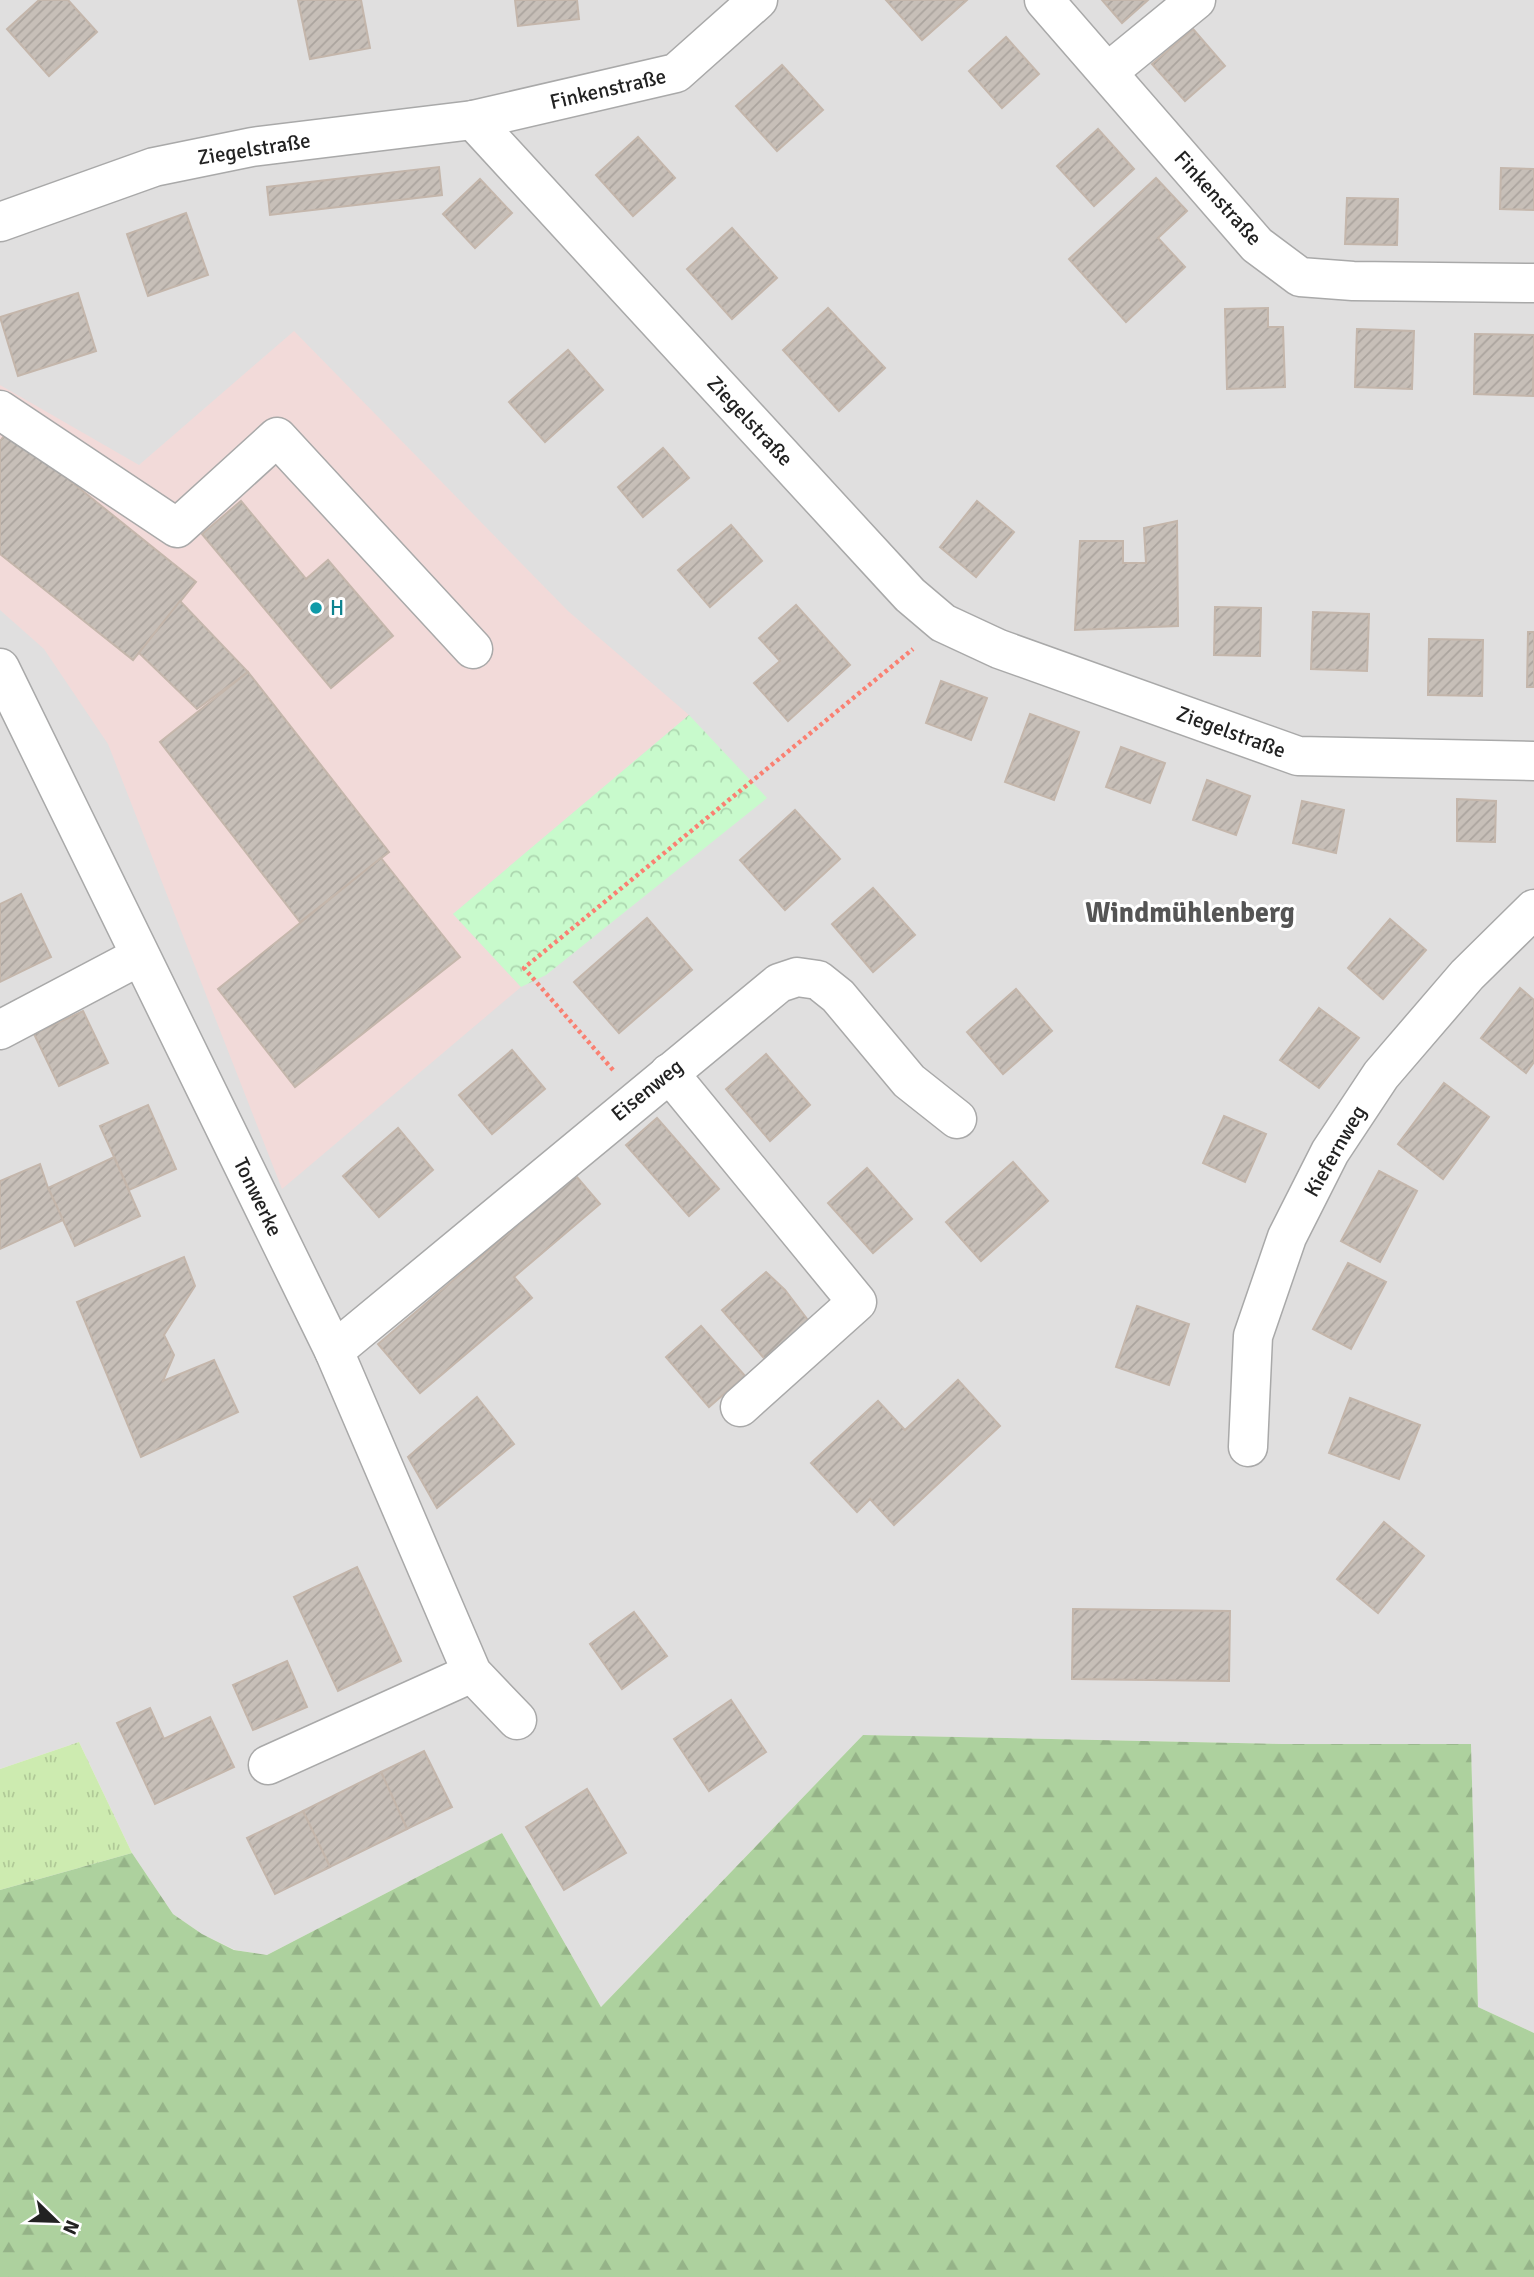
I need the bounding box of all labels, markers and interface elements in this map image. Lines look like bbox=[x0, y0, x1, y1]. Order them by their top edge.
street label: Finkenstraße bbox=[547, 63, 669, 115]
street label: Ziegelstraße bbox=[196, 127, 312, 171]
street label: Finkenstraße bbox=[1169, 145, 1267, 251]
street label: Ziegelstraße bbox=[702, 370, 798, 472]
place label: H bbox=[330, 595, 344, 621]
marker: H bbox=[308, 600, 324, 616]
street label: Ziegelstraße bbox=[1173, 700, 1289, 764]
district label: Windmühlenberg bbox=[1085, 896, 1295, 930]
street label: Eisenweg bbox=[606, 1053, 688, 1127]
street label: Kiefernweg bbox=[1298, 1101, 1372, 1201]
street label: Tonwerke bbox=[228, 1153, 288, 1241]
north arrow bbox=[21, 2186, 91, 2256]
text: N bbox=[57, 2216, 84, 2238]

